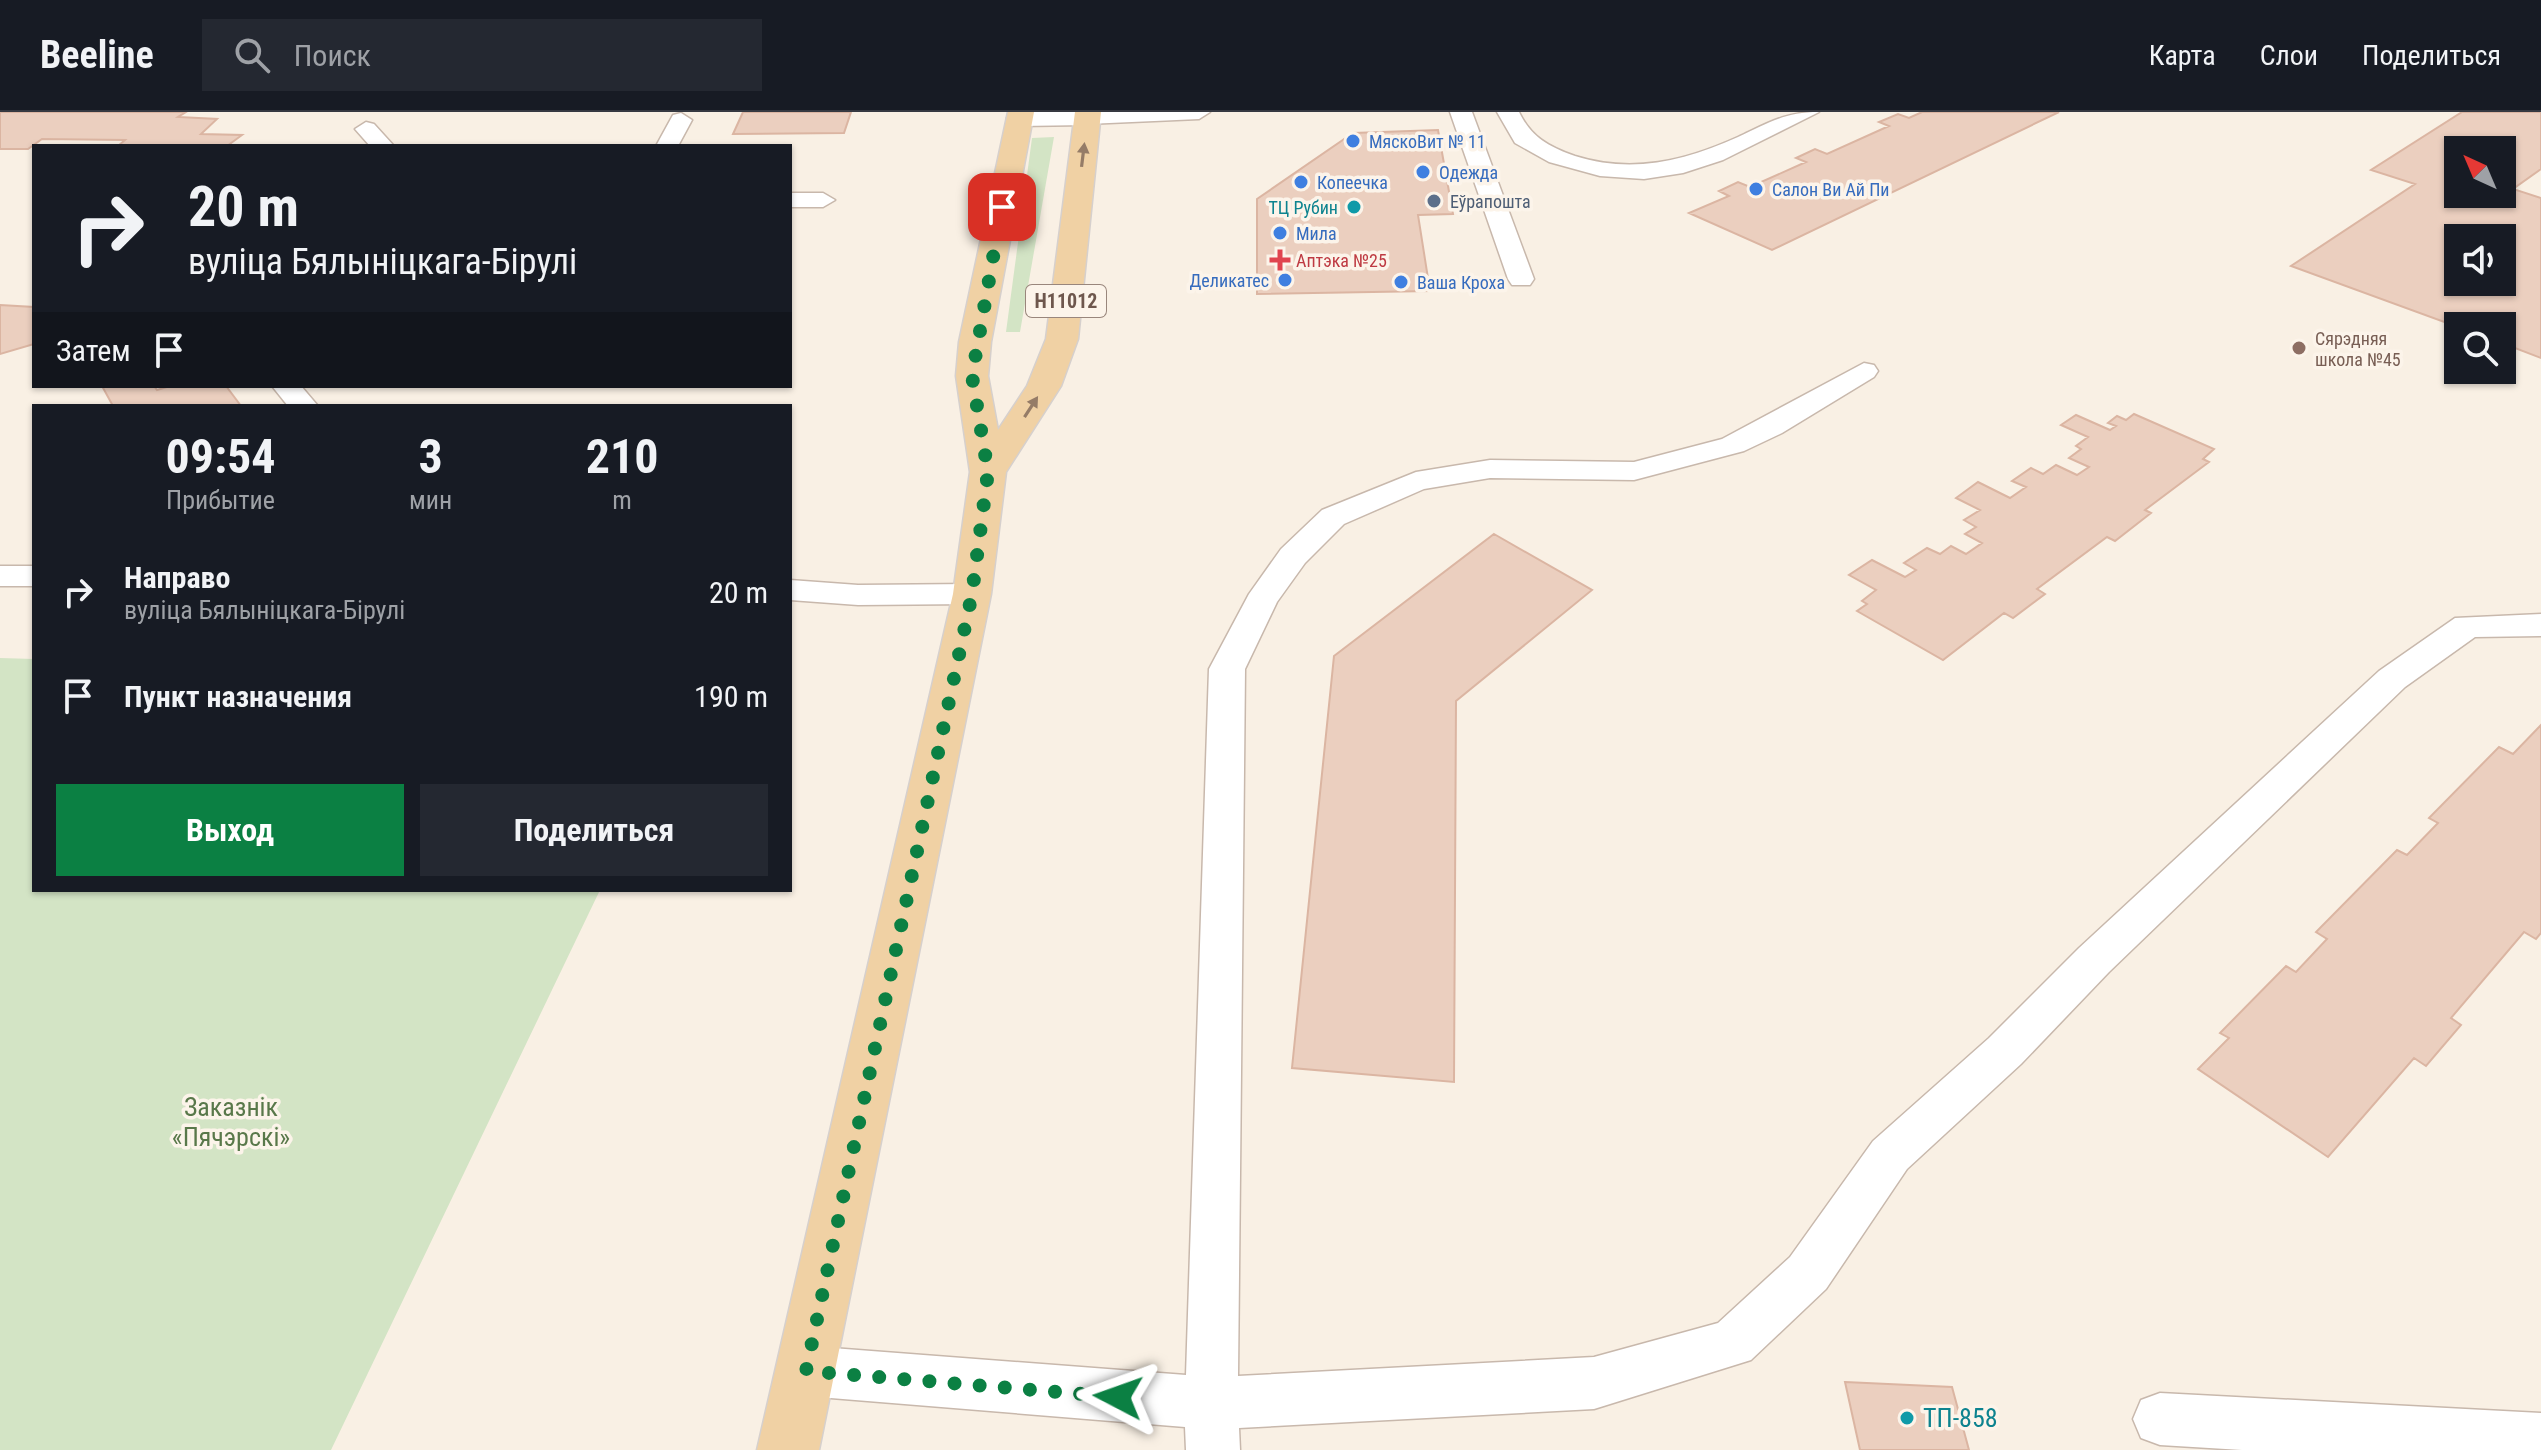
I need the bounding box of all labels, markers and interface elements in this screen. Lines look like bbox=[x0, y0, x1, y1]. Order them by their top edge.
search box bbox=[202, 19, 762, 91]
text: Beeline bbox=[40, 33, 154, 77]
icon: search bbox=[230, 33, 274, 77]
text: Поиск bbox=[294, 38, 371, 73]
text: Карта bbox=[2149, 39, 2216, 72]
text: Слои bbox=[2260, 39, 2318, 72]
text: Поделиться bbox=[2362, 39, 2501, 72]
place label: МяскоВит № 11 bbox=[1369, 131, 1486, 152]
marker: МяскоВит № 11 bbox=[1344, 132, 1362, 150]
north arrow bbox=[2444, 136, 2516, 208]
map controls bbox=[2444, 136, 2516, 384]
one-way arrow bbox=[1076, 142, 1089, 167]
place label: Одежда bbox=[1439, 162, 1498, 183]
marker: Одежда bbox=[1414, 163, 1432, 181]
place label: Копеечка bbox=[1317, 172, 1388, 193]
pin bbox=[968, 173, 1036, 241]
marker: Копеечка bbox=[1292, 173, 1310, 191]
text: 20 m bbox=[188, 174, 299, 240]
icon: right bbox=[56, 176, 160, 280]
place label: Салон Ви Ай Пи bbox=[1772, 179, 1889, 200]
marker: Салон Ви Ай Пи bbox=[1747, 180, 1765, 198]
icon: arrive bbox=[980, 185, 1024, 229]
place label: Еўрапошта bbox=[1450, 191, 1531, 212]
marker: Еўрапошта bbox=[1425, 192, 1443, 210]
place label: ТЦ Рубин bbox=[1268, 197, 1338, 218]
marker: ТЦ Рубин bbox=[1345, 198, 1363, 216]
place label: Мила bbox=[1296, 223, 1337, 244]
marker: Мила bbox=[1271, 224, 1289, 242]
button: sound bbox=[2444, 224, 2516, 296]
text: вуліца Бялыніцкага-Бірулі bbox=[188, 241, 577, 283]
place label: Аптэка №25 bbox=[1296, 250, 1387, 271]
marker: Аптэка №25 bbox=[1271, 251, 1289, 269]
place label: Деликатес bbox=[1189, 270, 1269, 291]
marker: Деликатес bbox=[1276, 271, 1294, 289]
place label: Ваша Кроха bbox=[1417, 272, 1505, 293]
marker: Ваша Кроха bbox=[1392, 273, 1410, 291]
road number: Н11012 bbox=[1026, 285, 1106, 317]
button: search bbox=[2444, 312, 2516, 384]
icon: arrive bbox=[147, 328, 191, 372]
place label: Сярэдняя школа №45 bbox=[2315, 328, 2401, 370]
text: Затем bbox=[56, 333, 131, 368]
marker: Сярэдняя школа №45 bbox=[2290, 339, 2308, 357]
one-way arrow bbox=[1023, 396, 1038, 417]
text: 09:54 bbox=[165, 428, 276, 485]
text: 3 bbox=[419, 428, 443, 485]
text: 210 bbox=[586, 428, 659, 485]
text: Прибытие bbox=[166, 485, 275, 515]
text: мин bbox=[409, 485, 452, 515]
text: m bbox=[612, 485, 632, 515]
text: Направо bbox=[124, 560, 230, 595]
icon: right bbox=[56, 570, 100, 614]
text: 20 m bbox=[709, 575, 768, 610]
text: вуліца Бялыніцкага-Бірулі bbox=[124, 595, 405, 625]
icon: arrive bbox=[56, 674, 100, 718]
text: Пункт назначения bbox=[124, 679, 352, 714]
text: 190 m bbox=[694, 679, 768, 714]
button: Выход bbox=[56, 784, 404, 876]
button: Поделиться bbox=[420, 784, 768, 876]
park label: Заказнік «Пячэрскі» bbox=[172, 1092, 290, 1152]
position arrow bbox=[1076, 1355, 1160, 1439]
place label: ТП-858 bbox=[1923, 1403, 1998, 1433]
marker: ТП-858 bbox=[1898, 1409, 1916, 1427]

